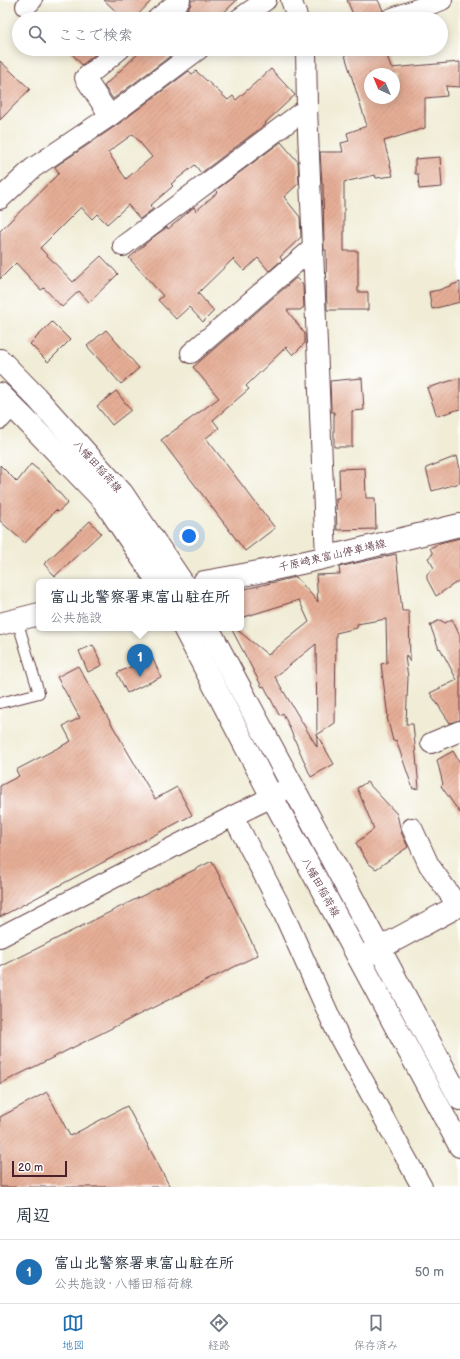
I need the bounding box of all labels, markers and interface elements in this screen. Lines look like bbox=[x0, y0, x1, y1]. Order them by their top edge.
search box bbox=[12, 12, 448, 56]
icon: search bbox=[26, 23, 48, 45]
text: ここで検索 bbox=[58, 26, 133, 45]
north arrow bbox=[364, 68, 400, 104]
street label: 八幡田稲荷線 bbox=[71, 437, 125, 495]
your location bbox=[179, 526, 199, 546]
street label: 千原崎東富山停車場線 bbox=[277, 537, 387, 574]
popup bbox=[36, 579, 244, 631]
text: 富山北警察署東富山駐在所 bbox=[50, 588, 230, 607]
text: 公共施設 bbox=[50, 610, 102, 626]
pin: 1 bbox=[127, 644, 153, 677]
street label: 八幡田稲荷線 bbox=[299, 855, 342, 919]
scale bar bbox=[12, 1159, 67, 1178]
text: 20 m bbox=[18, 1161, 43, 1174]
text: 周辺 bbox=[16, 1206, 50, 1226]
text: 富山北警察署東富山駐在所 bbox=[54, 1254, 234, 1273]
text: 1 bbox=[26, 1264, 32, 1280]
text: 50 m bbox=[415, 1264, 444, 1280]
text: 公共施設 · 八幡田稲荷線 bbox=[54, 1276, 192, 1292]
tab: 地図 bbox=[62, 1312, 84, 1352]
tab: 経路 bbox=[208, 1312, 230, 1352]
tab: 保存済み bbox=[354, 1312, 398, 1352]

